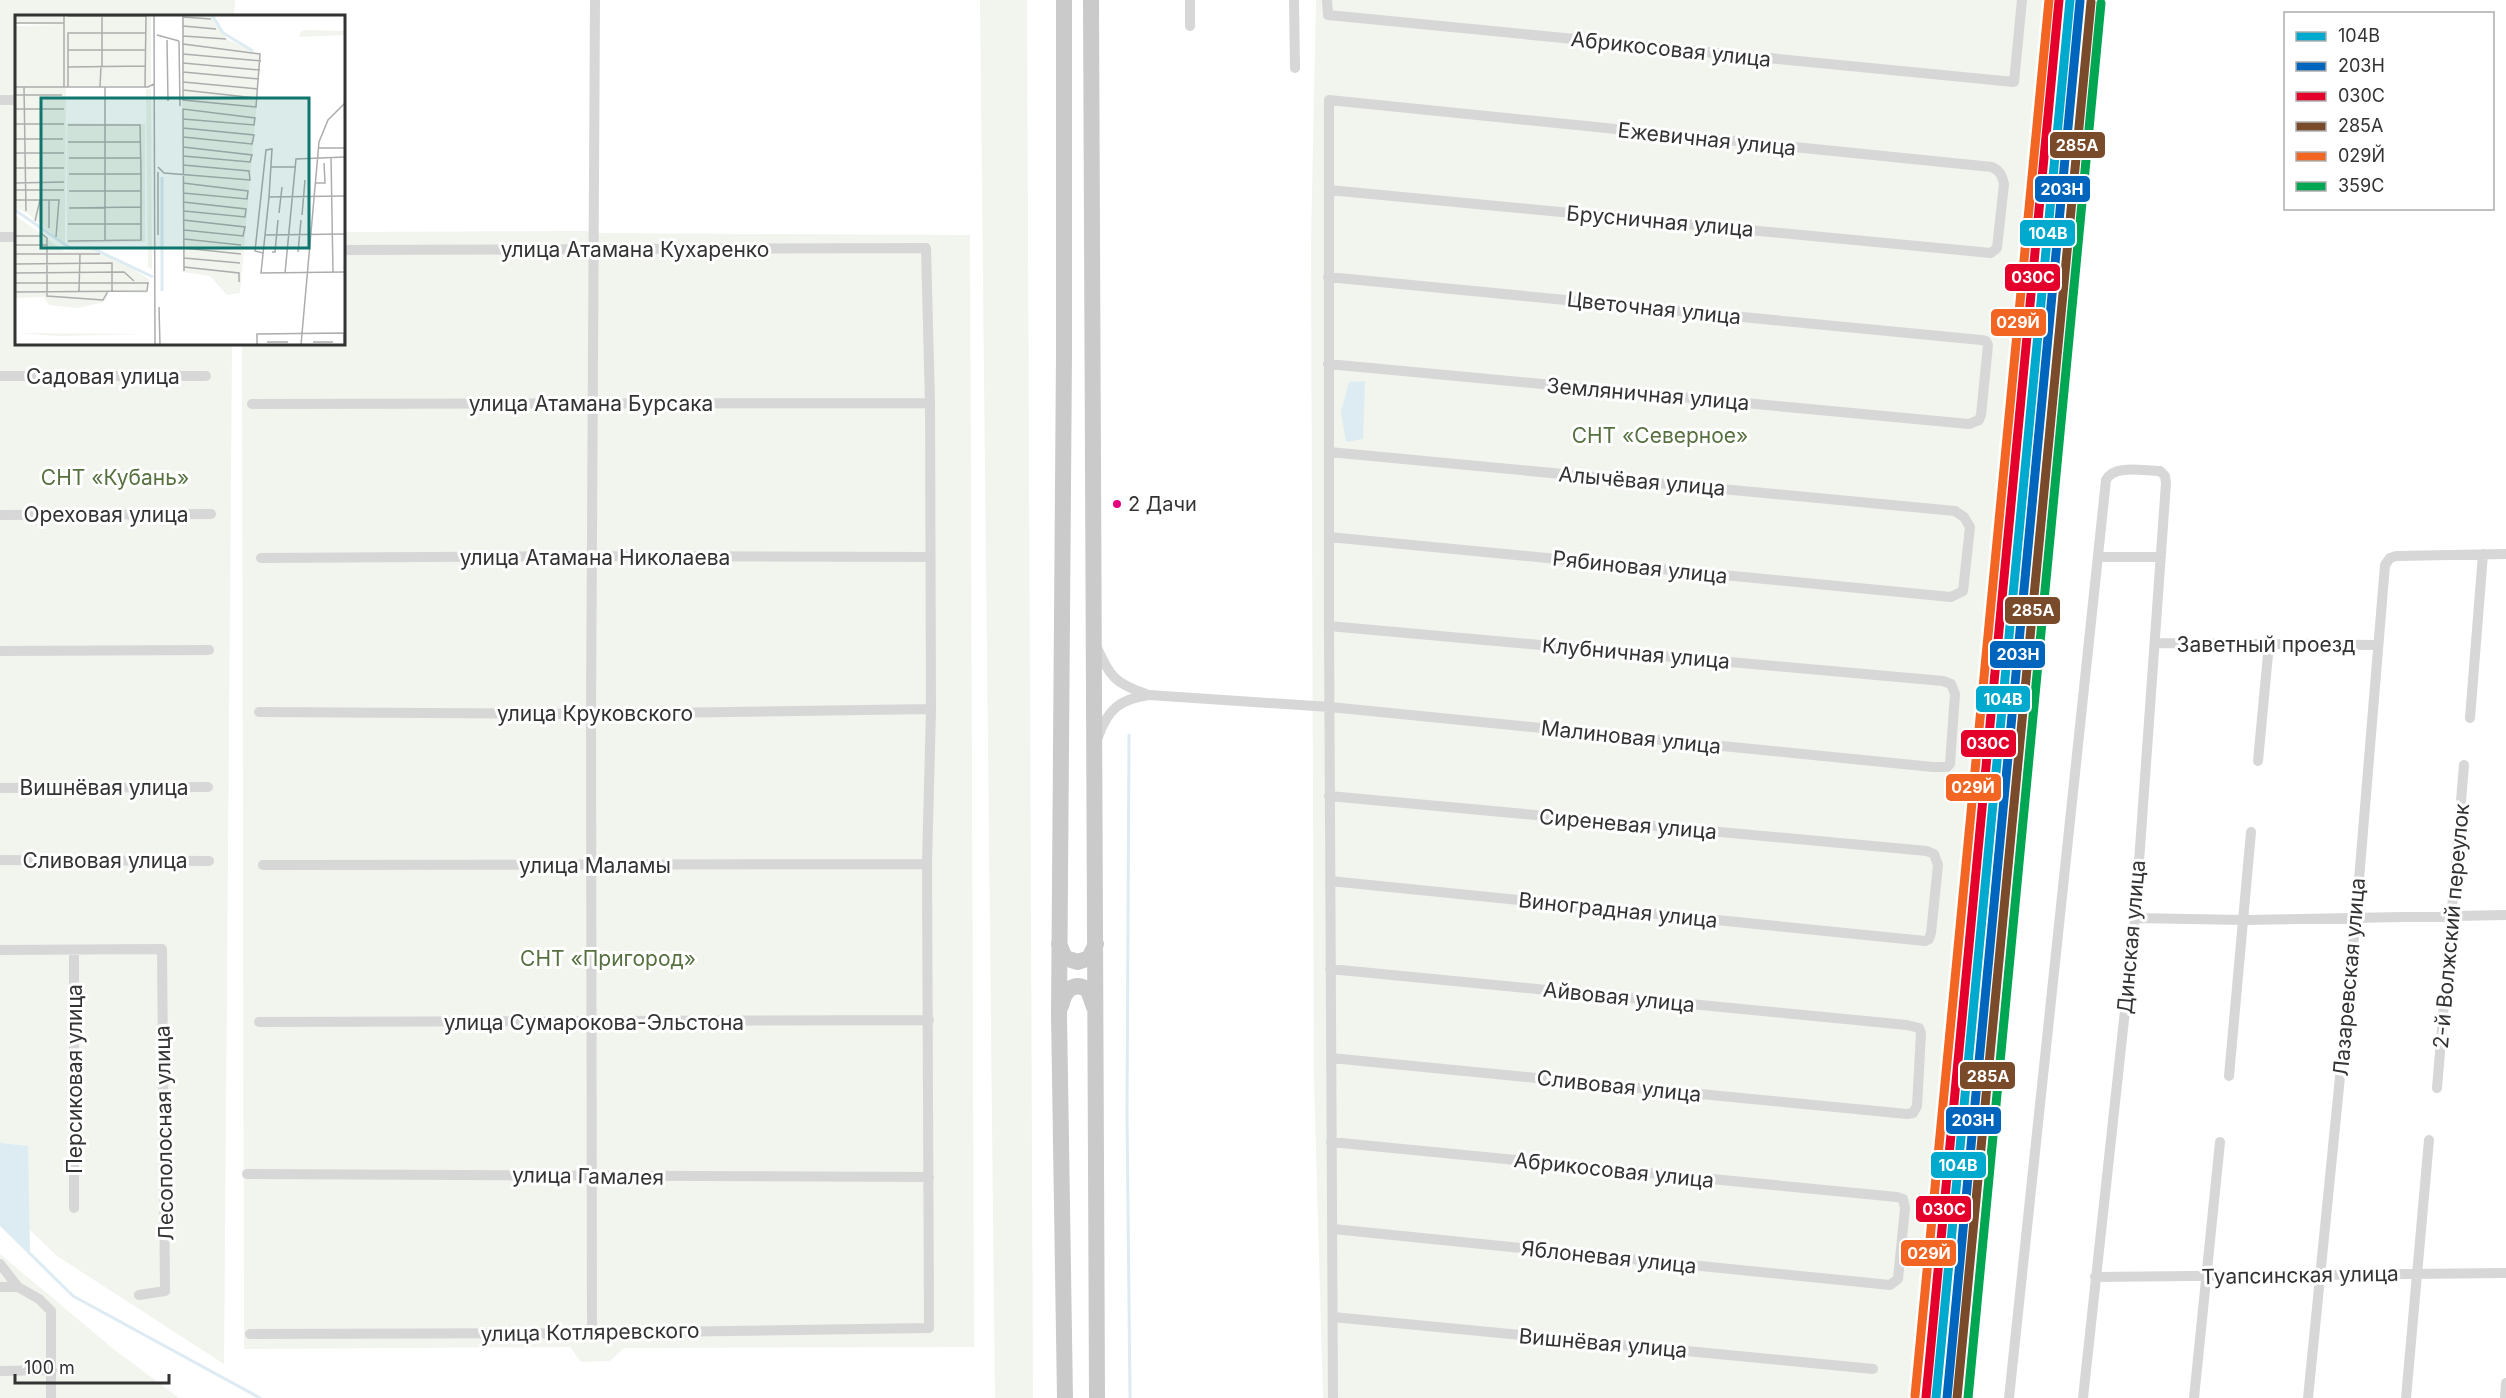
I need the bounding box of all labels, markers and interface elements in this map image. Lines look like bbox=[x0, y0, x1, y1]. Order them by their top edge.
legend bbox=[2284, 12, 2494, 210]
inset map bbox=[15, 15, 345, 345]
text: 104В bbox=[2338, 25, 2380, 46]
street label: Абрикосовая улица bbox=[1570, 26, 1772, 72]
text: 203Н bbox=[2338, 55, 2385, 76]
text: 030C bbox=[2338, 85, 2385, 106]
text: 285А bbox=[2338, 115, 2383, 136]
street label: Ежевичная улица bbox=[1617, 117, 1797, 161]
line badge: 285А bbox=[2049, 131, 2106, 159]
text: 285А bbox=[2056, 135, 2098, 155]
text: 029Й bbox=[2338, 144, 2385, 166]
line badge: 203Н bbox=[2034, 175, 2091, 203]
text: 359С bbox=[2338, 175, 2384, 196]
text: 203Н bbox=[2040, 179, 2084, 199]
street label: Брусничная улица bbox=[1565, 200, 1755, 242]
line badge: 104В bbox=[2019, 219, 2076, 247]
text: 104В bbox=[2028, 223, 2068, 243]
street label: улица Атамана Кухаренко bbox=[501, 237, 769, 262]
line badge: 030C bbox=[2004, 263, 2061, 292]
text: 030C bbox=[2011, 267, 2055, 287]
street label: Цветочная улица bbox=[1566, 286, 1742, 330]
line badge: 029Й bbox=[1990, 308, 2047, 337]
text: 029Й bbox=[1996, 312, 2040, 332]
street label: Садовая улица bbox=[26, 364, 180, 389]
street label: Земляничная улица bbox=[1546, 373, 1750, 415]
street label: улица Атамана Бурсака bbox=[469, 391, 713, 416]
park label: СНТ «Северное» bbox=[1572, 423, 1748, 448]
street label: Алычёвая улица bbox=[1558, 461, 1726, 501]
park label: СНТ «Кубань» bbox=[41, 465, 189, 490]
place label: 2 Дачи bbox=[1128, 492, 1197, 516]
marker: 2 Дачи bbox=[1111, 498, 1123, 510]
street label: Ореховая улица bbox=[23, 502, 189, 527]
street label: улица Атамана Николаева bbox=[460, 545, 730, 570]
street label: Рябиновая улица bbox=[1551, 545, 1729, 589]
line badge: 285А bbox=[2004, 596, 2061, 625]
text: 285А bbox=[2012, 600, 2054, 620]
street label: Клубничная улица bbox=[1541, 632, 1731, 674]
street label: Заветный проезд bbox=[2177, 632, 2355, 657]
line badge: 203Н bbox=[1989, 640, 2046, 669]
text: 203Н bbox=[1996, 644, 2040, 664]
line badge: 104В bbox=[1975, 685, 2031, 713]
text: 104В bbox=[1983, 689, 2023, 709]
street label: улица Круковского bbox=[497, 701, 693, 726]
street label: Малиновая улица bbox=[1540, 715, 1722, 759]
line badge: 030C bbox=[1960, 729, 2017, 758]
text: 030C bbox=[1966, 733, 2010, 753]
line badge: 029Й bbox=[1945, 773, 2002, 802]
street label: Вишнёвая улица bbox=[20, 775, 188, 800]
text: 029Й bbox=[1951, 777, 1995, 797]
street label: 2-й Волжский переулок bbox=[2428, 802, 2474, 1050]
street label: Сиреневая улица bbox=[1538, 804, 1718, 844]
street label: Сливовая улица bbox=[22, 848, 188, 873]
street label: улица Маламы bbox=[519, 853, 671, 878]
street label: Динская улица bbox=[2112, 859, 2150, 1015]
street label: Лазаревская улица bbox=[2328, 877, 2370, 1077]
street label: Виноградная улица bbox=[1517, 887, 1719, 933]
park label: СНТ «Пригород» bbox=[520, 946, 696, 971]
street label: Айвовая улица bbox=[1542, 977, 1696, 1017]
street label: Персиковая улица bbox=[62, 984, 87, 1174]
street label: улица Сумарокова-Эльстона bbox=[444, 1010, 744, 1035]
street label: Лесополосная улица bbox=[150, 1025, 178, 1241]
line badge: 285А bbox=[1959, 1061, 2016, 1090]
street label: Сливовая улица bbox=[1536, 1065, 1702, 1107]
text: 285А bbox=[1967, 1066, 2009, 1086]
line badge: 203Н bbox=[1945, 1106, 2002, 1135]
text: 203Н bbox=[1951, 1110, 1995, 1130]
street label: Абрикосовая улица bbox=[1513, 1147, 1715, 1193]
line badge: 104В bbox=[1930, 1151, 1987, 1179]
text: 104В bbox=[1938, 1155, 1978, 1175]
street label: улица Гамалея bbox=[512, 1162, 664, 1190]
line badge: 030C bbox=[1915, 1195, 1972, 1223]
text: 030C bbox=[1922, 1199, 1966, 1219]
street label: Яблоневая улица bbox=[1520, 1235, 1698, 1279]
line badge: 029Й bbox=[1900, 1239, 1957, 1267]
text: 029Й bbox=[1907, 1243, 1951, 1263]
street label: Туапсинская улица bbox=[2201, 1261, 2399, 1289]
street label: улица Котляревского bbox=[480, 1318, 700, 1346]
street label: Вишнёвая улица bbox=[1518, 1323, 1688, 1363]
scale bar bbox=[15, 1347, 170, 1385]
text: 100 m bbox=[24, 1357, 75, 1378]

